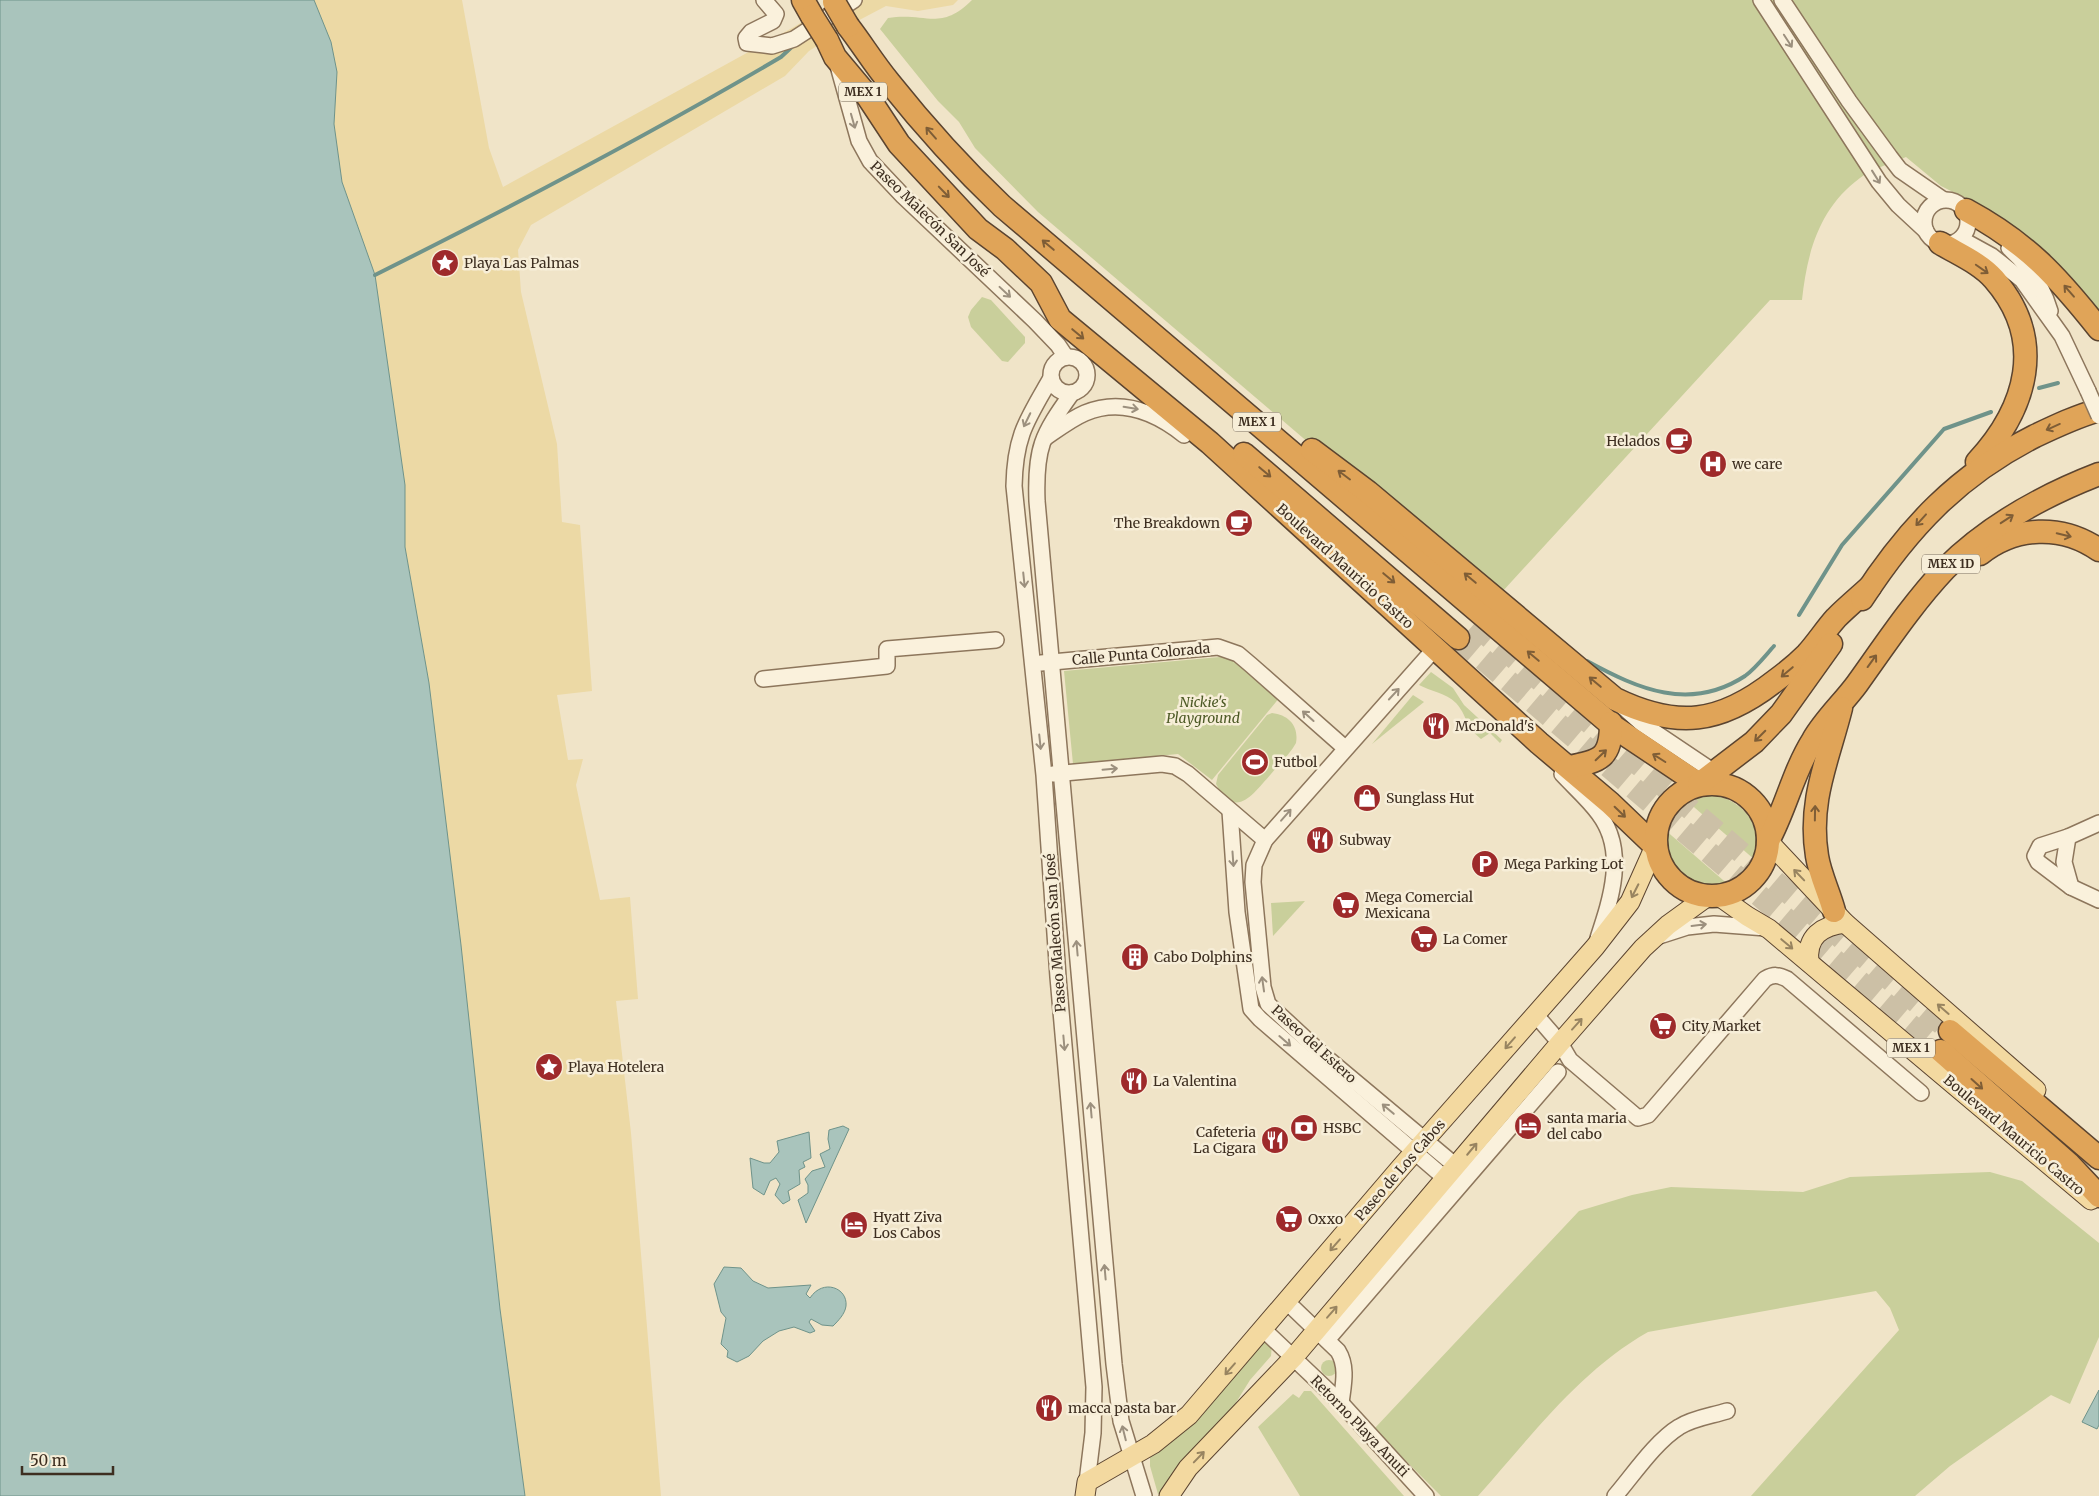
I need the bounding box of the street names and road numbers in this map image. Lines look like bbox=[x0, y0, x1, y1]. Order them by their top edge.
road number: MEX 1 bbox=[839, 82, 887, 101]
street label: Paseo Malecón San José bbox=[866, 157, 994, 281]
road number: MEX 1 bbox=[1233, 412, 1281, 432]
street label: Boulevard Mauricio Castro bbox=[1273, 500, 1417, 632]
road number: MEX 1D bbox=[1922, 554, 1980, 574]
street label: Calle Punta Colorada bbox=[1071, 639, 1211, 669]
street label: Paseo Malecón San José bbox=[1040, 853, 1070, 1013]
street label: Paseo del Estero bbox=[1268, 1001, 1360, 1087]
road number: MEX 1 bbox=[1887, 1038, 1935, 1058]
street label: Boulevard Mauricio Castro bbox=[1940, 1071, 2088, 1199]
street label: Paseo de Los Cabos bbox=[1351, 1115, 1449, 1225]
street label: Retorno Playa Anuti bbox=[1307, 1371, 1413, 1481]

